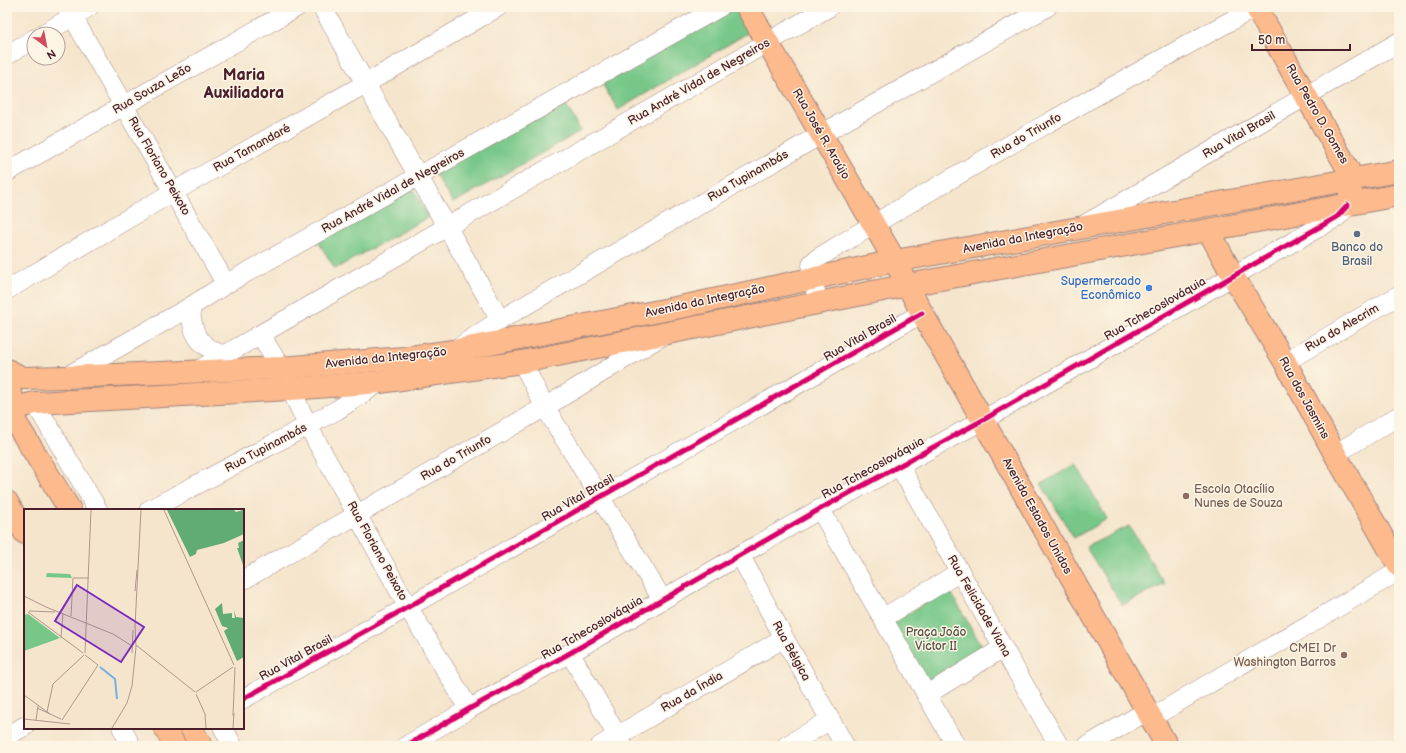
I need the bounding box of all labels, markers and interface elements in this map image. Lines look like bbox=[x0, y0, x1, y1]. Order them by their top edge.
north arrow bbox=[26, 26, 66, 66]
scale bar bbox=[1252, 26, 1350, 52]
text: 50 m bbox=[1258, 33, 1285, 48]
street label: Rua André Vidal de Negreiros bbox=[625, 35, 773, 129]
text: N bbox=[44, 46, 58, 62]
street label: Rua Souza Leão bbox=[110, 60, 194, 118]
street label: Rua Pedro D. Gomes bbox=[1282, 61, 1352, 167]
district label: Maria Auxiliadora bbox=[203, 66, 284, 103]
street label: Rua José R. Araújo bbox=[789, 86, 853, 182]
street label: Rua Vital Brasil bbox=[1200, 108, 1278, 162]
street label: Rua do Triunfo bbox=[988, 110, 1064, 162]
street label: Rua Floriano Peixoto bbox=[125, 114, 193, 218]
street label: Rua Tamandaré bbox=[211, 121, 293, 175]
street label: Rua André Vidal de Negreiros bbox=[319, 145, 467, 237]
street label: Rua Tupinambás bbox=[705, 147, 791, 205]
street label: Avenida da Integração bbox=[962, 219, 1084, 257]
marker: Banco do Brasil bbox=[1352, 229, 1362, 239]
place label: Banco do Brasil bbox=[1331, 240, 1383, 269]
place label: Supermercado Econômico bbox=[1061, 274, 1141, 303]
street label: Rua Tchecoslováquia bbox=[1101, 274, 1209, 344]
street label: Avenida da Integração bbox=[644, 281, 766, 321]
marker: Supermercado Econômico bbox=[1144, 283, 1154, 293]
street label: Rua do Alecrim bbox=[1302, 301, 1382, 355]
street label: Rua Vital Brasil bbox=[821, 311, 899, 365]
street label: Avenida da Integração bbox=[325, 344, 448, 372]
street label: Rua dos Jasmins bbox=[1275, 354, 1333, 442]
street label: Rua Tupinambás bbox=[222, 420, 310, 476]
street label: Rua do Triunfo bbox=[418, 432, 494, 484]
street label: Rua Tchecoslováquia bbox=[819, 433, 927, 502]
street label: Avenida Estados Unidos bbox=[999, 455, 1075, 577]
street label: Rua Vital Brasil bbox=[539, 471, 617, 525]
place label: Escola Otacílio Nunes de Souza bbox=[1194, 482, 1283, 511]
marker: Escola Otacílio Nunes de Souza bbox=[1181, 491, 1191, 501]
street label: Rua Floriano Peixoto bbox=[343, 499, 411, 604]
inset map bbox=[24, 509, 244, 729]
street label: Rua Felicidade Viana bbox=[944, 552, 1014, 660]
street label: Rua Tchecoslováquia bbox=[538, 593, 646, 663]
street label: Rua Bélgica bbox=[768, 618, 814, 684]
park label: Praça João Victor II bbox=[906, 625, 967, 654]
street label: Rua Vital Brasil bbox=[257, 632, 335, 684]
place label: CMEI Dr Washington Barros bbox=[1234, 641, 1337, 670]
marker: CMEI Dr Washington Barros bbox=[1339, 650, 1349, 660]
street label: Rua da Índia bbox=[657, 666, 726, 716]

